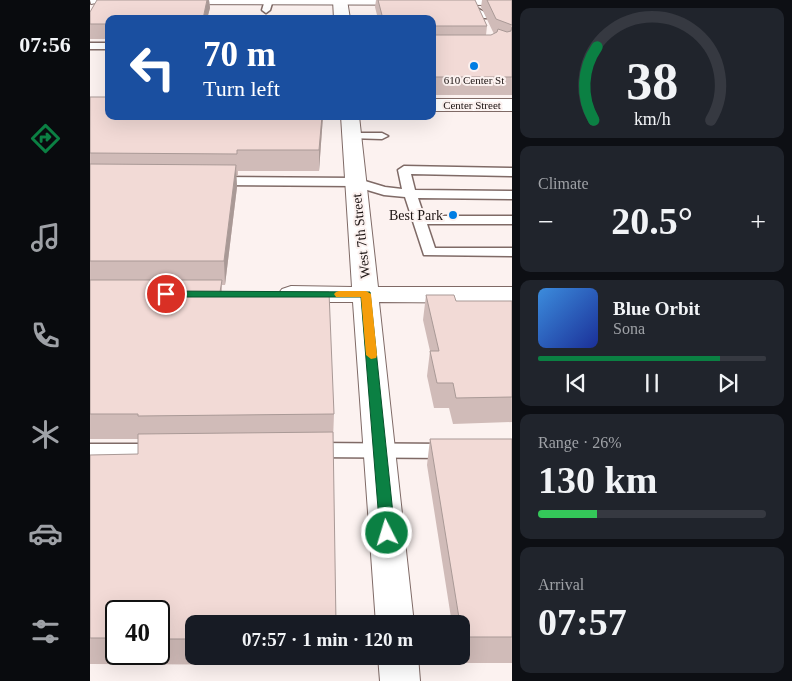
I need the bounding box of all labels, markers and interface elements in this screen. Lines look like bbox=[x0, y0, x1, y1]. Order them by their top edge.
text: 07:56 bbox=[19, 32, 71, 57]
icon: left bbox=[120, 35, 185, 100]
text: 70 m bbox=[203, 35, 276, 74]
text: 38 bbox=[626, 53, 678, 110]
marker: 610 Center St bbox=[468, 60, 480, 72]
place label: 610 Center St bbox=[444, 74, 504, 86]
text: Turn left bbox=[203, 76, 280, 101]
street label: Center Street bbox=[443, 99, 501, 111]
text: km/h bbox=[634, 109, 670, 129]
icon: directions bbox=[28, 121, 63, 156]
text: Climate bbox=[538, 175, 589, 192]
street label: West 7th Street bbox=[349, 193, 373, 279]
text: 20.5° bbox=[611, 200, 693, 242]
text: − bbox=[538, 206, 554, 237]
text: + bbox=[750, 206, 766, 237]
place label: Best Park bbox=[389, 208, 443, 223]
marker: Best Park bbox=[447, 209, 459, 221]
icon: music bbox=[28, 220, 63, 255]
pin bbox=[145, 273, 187, 315]
icon: arrive bbox=[152, 280, 180, 308]
text: Blue Orbit bbox=[613, 298, 700, 319]
icon: phone bbox=[28, 318, 63, 353]
text: Sona bbox=[613, 320, 645, 337]
icon: previous bbox=[562, 369, 590, 397]
icon: pause bbox=[638, 369, 666, 397]
icon: next bbox=[714, 369, 742, 397]
icon: climate bbox=[28, 417, 63, 452]
text: Range · 26% bbox=[538, 434, 622, 451]
text: 130 km bbox=[538, 459, 657, 501]
position arrow bbox=[360, 506, 412, 558]
icon: car bbox=[28, 516, 63, 551]
text: Arrival bbox=[538, 576, 584, 593]
speed limit sign: 40 bbox=[105, 600, 170, 665]
text: 07:57 bbox=[538, 601, 627, 643]
icon: filters bbox=[28, 614, 63, 649]
text: 07:57 · 1 min · 120 m bbox=[242, 629, 413, 650]

